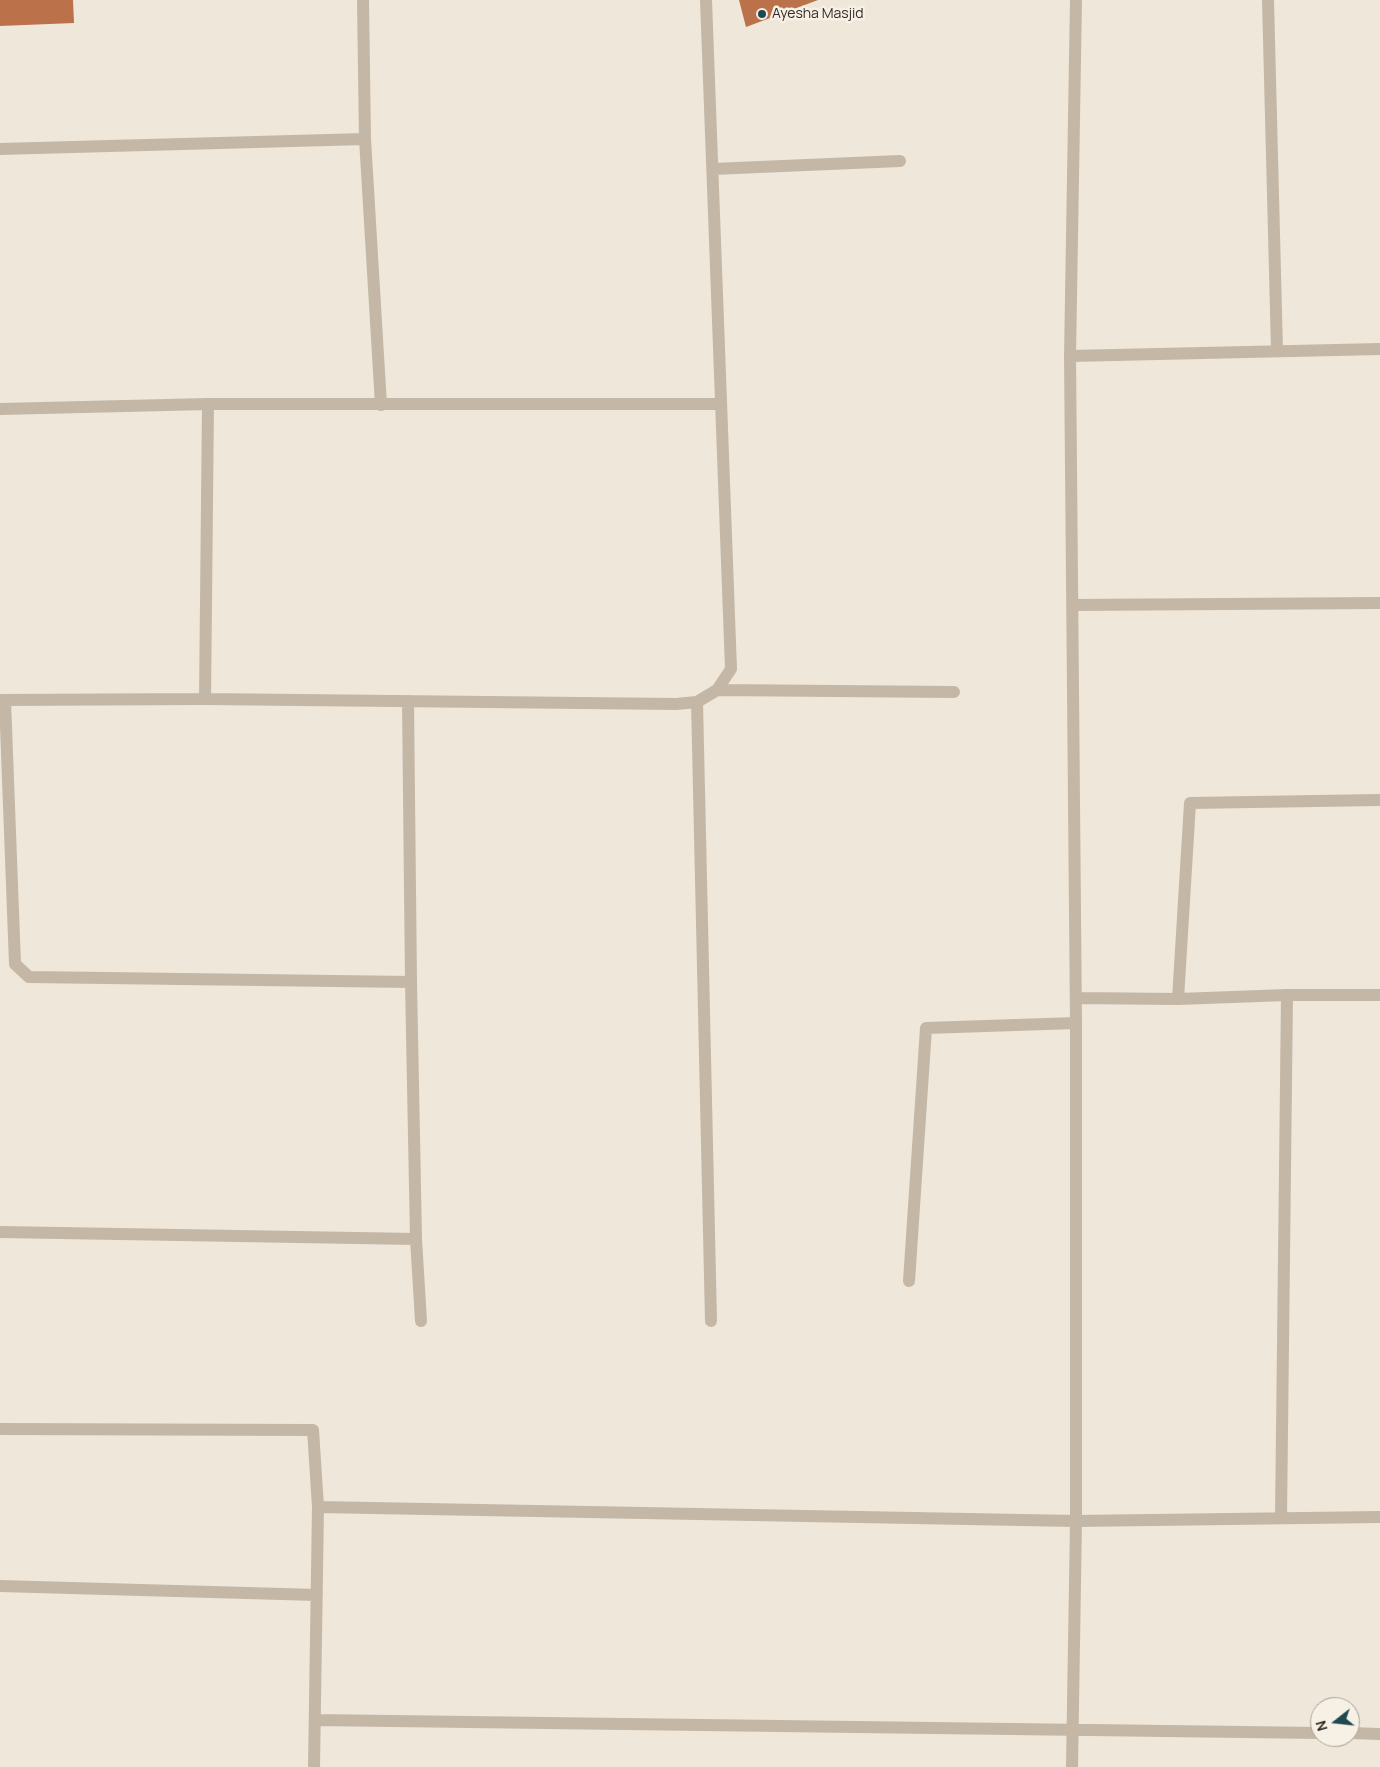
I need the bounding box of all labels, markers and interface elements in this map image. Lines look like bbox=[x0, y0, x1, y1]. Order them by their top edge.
place label: Ayesha Masjid bbox=[772, 6, 864, 22]
marker: Ayesha Masjid bbox=[756, 8, 768, 20]
north arrow bbox=[1310, 1697, 1360, 1747]
text: N bbox=[1311, 1719, 1332, 1733]

